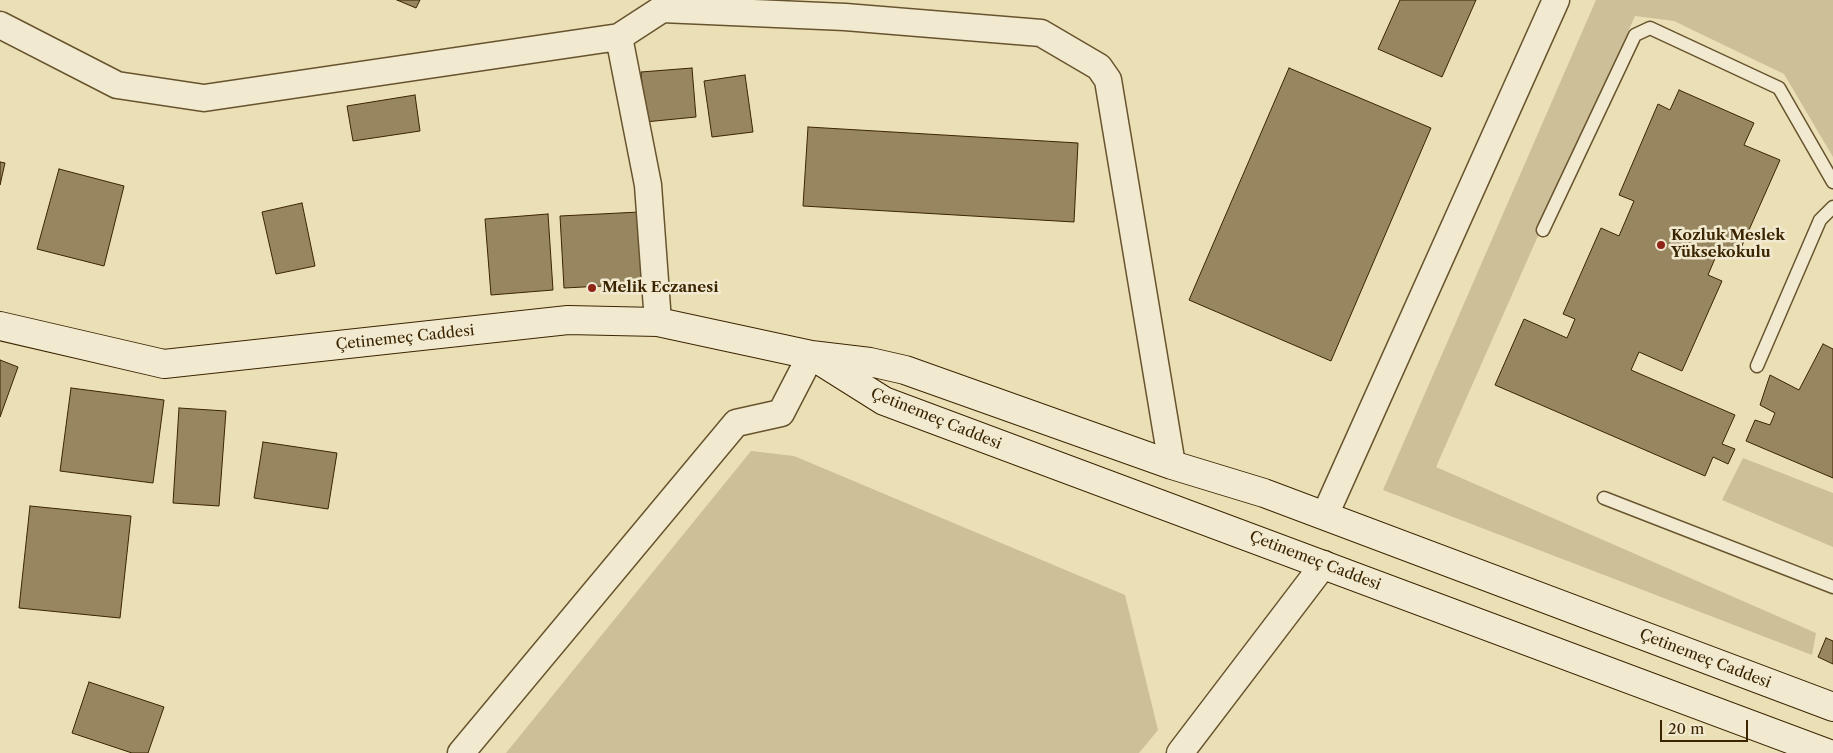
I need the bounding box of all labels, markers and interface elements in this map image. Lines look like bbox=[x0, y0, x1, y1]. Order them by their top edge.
place label: Kozluk Meslek Yüksekokulu bbox=[1671, 227, 1785, 262]
marker: Kozluk Meslek Yüksekokulu bbox=[1655, 239, 1667, 251]
place label: Melik Eczanesi bbox=[602, 279, 719, 297]
marker: Melik Eczanesi bbox=[586, 282, 598, 294]
street label: Çetinemeç Caddesi bbox=[335, 322, 475, 354]
street label: Çetinemeç Caddesi bbox=[868, 385, 1004, 453]
street label: Çetinemeç Caddesi bbox=[1247, 528, 1383, 594]
street label: Çetinemeç Caddesi bbox=[1637, 626, 1773, 692]
scale bar bbox=[1663, 710, 1750, 742]
text: 20 m bbox=[1668, 719, 1704, 738]

